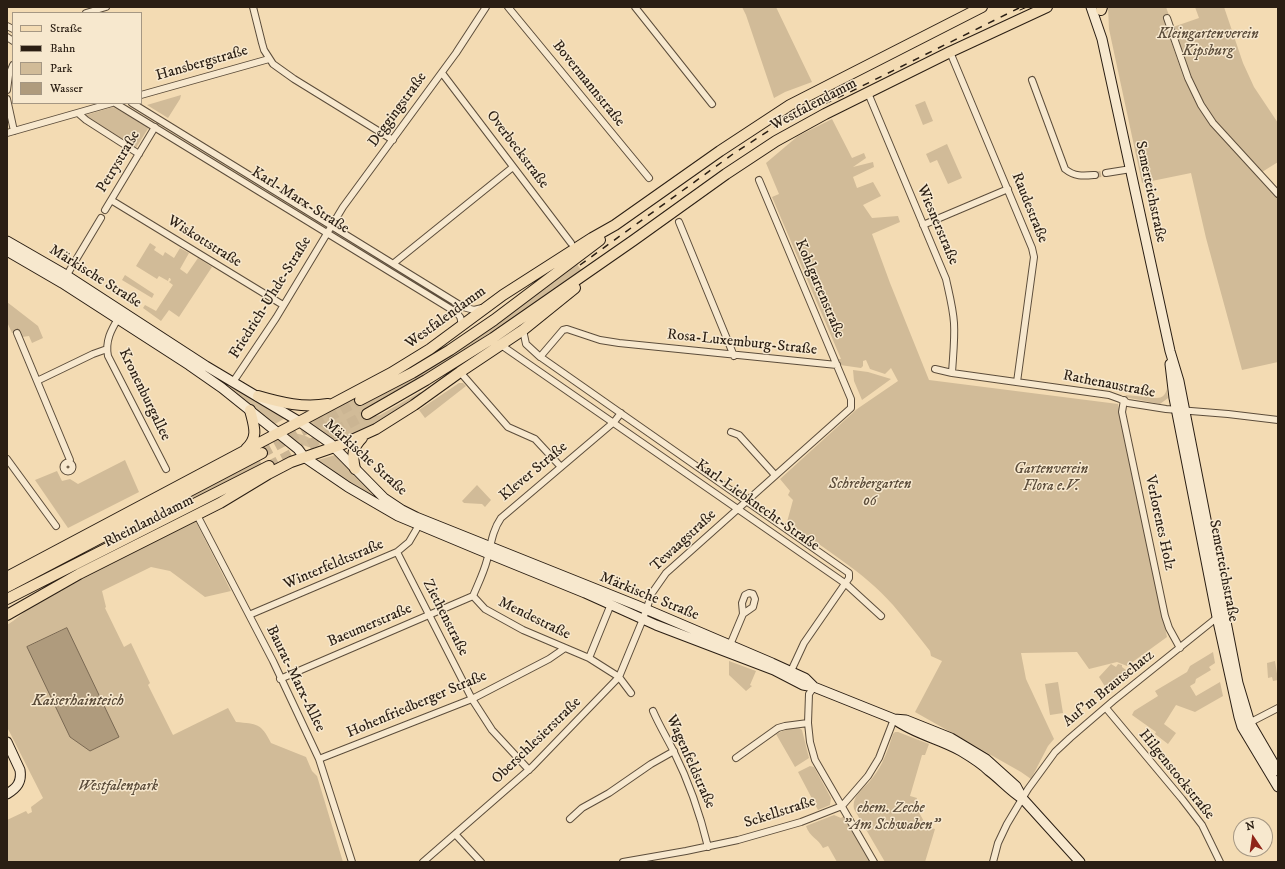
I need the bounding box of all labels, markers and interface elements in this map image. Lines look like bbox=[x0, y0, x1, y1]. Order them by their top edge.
legend bbox=[12, 12, 142, 104]
text: Straße bbox=[50, 21, 82, 36]
park label: Kleingartenverein Kipsburg bbox=[1157, 26, 1259, 61]
street label: Bovermannstraße bbox=[548, 37, 628, 131]
text: Bahn bbox=[50, 41, 75, 56]
street label: Hansbergstraße bbox=[154, 42, 250, 86]
text: Park bbox=[50, 61, 72, 76]
street label: Deggingstraße bbox=[365, 69, 431, 151]
street label: Westfalendamm bbox=[768, 75, 860, 135]
text: Wasser bbox=[50, 81, 83, 96]
street label: Overbeckstraße bbox=[482, 107, 552, 193]
street label: Petrystraße bbox=[93, 128, 145, 196]
street label: Semerteichstraße bbox=[1130, 140, 1170, 244]
street label: Karl-Marx-Straße bbox=[248, 164, 352, 238]
street label: Raudestraße bbox=[1007, 170, 1051, 246]
street label: Wiesnerstraße bbox=[912, 182, 962, 268]
street label: Wiskottstraße bbox=[164, 212, 244, 272]
street label: Friedrich-Uhde-Straße bbox=[226, 234, 316, 362]
street label: Kohlgartenstraße bbox=[790, 237, 848, 341]
street label: Märkische Straße bbox=[45, 241, 145, 313]
street label: Westfalendamm bbox=[402, 283, 490, 353]
street label: Rosa-Luxemburg-Straße bbox=[666, 326, 818, 360]
street label: Kronenburgallee bbox=[114, 346, 174, 444]
street label: Rathenaustraße bbox=[1061, 367, 1157, 403]
street label: Märkische Straße bbox=[320, 416, 410, 500]
street label: Klever Straße bbox=[497, 439, 571, 505]
street label: Karl-Liebknecht-Straße bbox=[691, 456, 823, 556]
park label: Gartenverein Flora e.V. bbox=[1014, 461, 1088, 496]
street label: Verlorenes Holz bbox=[1140, 474, 1178, 572]
park label: Schrebergarten 06 bbox=[829, 476, 911, 511]
street label: Rheinlanddamm bbox=[101, 492, 197, 552]
street label: Tewaagstraße bbox=[648, 506, 720, 576]
street label: Semerteichstraße bbox=[1204, 519, 1242, 623]
street label: Winterfeldtstraße bbox=[281, 536, 387, 594]
street label: Märkische Straße bbox=[597, 569, 701, 625]
street label: Ziethenstraße bbox=[418, 577, 472, 659]
street label: Mendestraße bbox=[495, 594, 573, 644]
street label: Baeumerstraße bbox=[325, 600, 415, 652]
street label: Baurat-Marx-Allee bbox=[261, 623, 329, 735]
street label: Auf'm Brautschatz bbox=[1060, 647, 1158, 731]
street label: Hohenfriedberger Straße bbox=[344, 667, 490, 743]
water label: Kaiserhainteich bbox=[32, 692, 124, 712]
street label: Oberschlesierstraße bbox=[489, 694, 585, 788]
street label: Wagenfeldstraße bbox=[661, 712, 719, 812]
street label: Hilgenstockstraße bbox=[1134, 726, 1218, 824]
park label: Westfalenpark bbox=[78, 778, 158, 796]
street label: Sckellstraße bbox=[742, 793, 818, 833]
park label: ehem. Zeche "Am Schwaben" bbox=[843, 800, 939, 835]
north arrow bbox=[1233, 817, 1273, 857]
text: N bbox=[1245, 818, 1257, 834]

